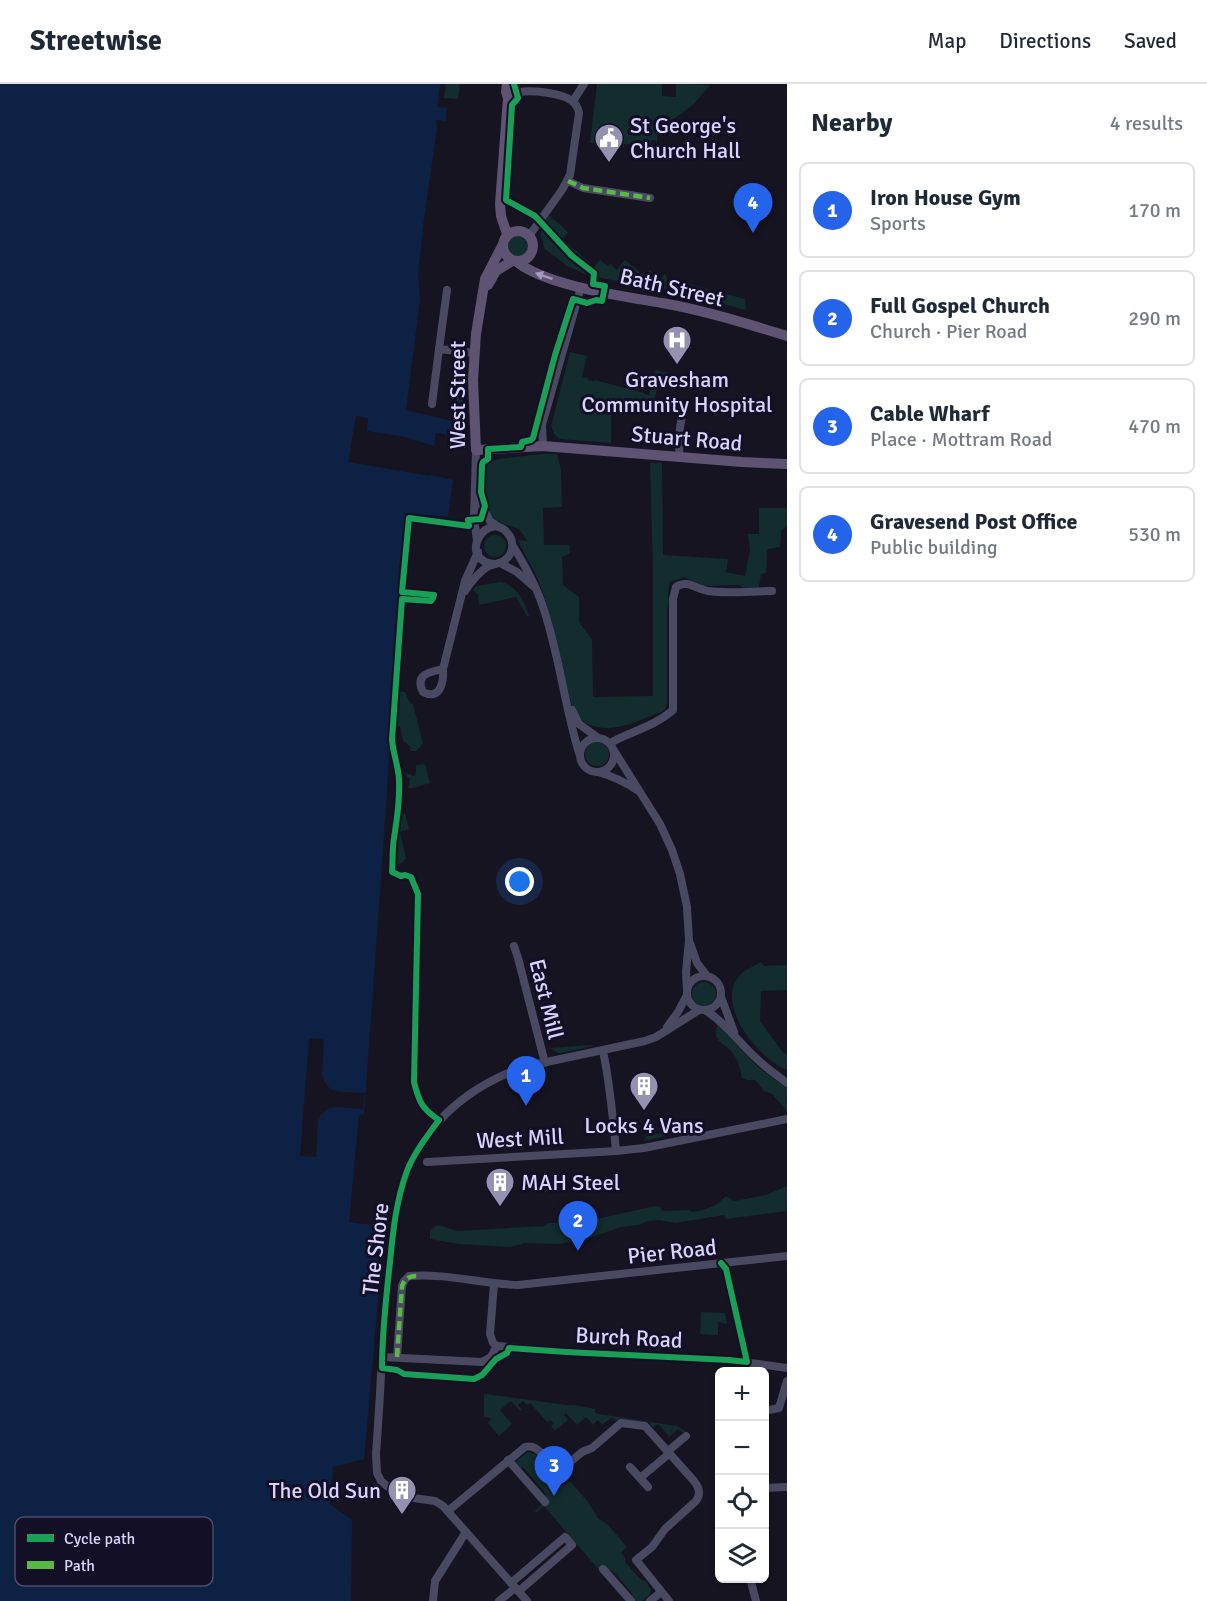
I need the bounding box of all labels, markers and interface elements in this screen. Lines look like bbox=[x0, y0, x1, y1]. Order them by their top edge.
text: Streetwise bbox=[30, 24, 162, 58]
text: Map bbox=[928, 28, 966, 54]
text: Directions bbox=[999, 28, 1091, 54]
text: Saved bbox=[1124, 28, 1177, 54]
text: Nearby bbox=[811, 107, 892, 139]
text: 4 results bbox=[1110, 111, 1183, 136]
place label: St George's Church Hall bbox=[630, 112, 741, 164]
public building icon: St George's Church Hall bbox=[593, 122, 625, 164]
pin: 4 bbox=[734, 184, 772, 233]
text: Iron House Gym bbox=[870, 184, 1021, 211]
text: 1 bbox=[827, 198, 838, 223]
text: 170 m bbox=[1128, 198, 1181, 223]
text: Sports bbox=[870, 211, 926, 236]
street label: Bath Street bbox=[617, 262, 727, 313]
one-way arrow bbox=[535, 271, 553, 281]
text: Full Gospel Church bbox=[870, 292, 1050, 319]
text: 2 bbox=[827, 306, 838, 331]
text: 290 m bbox=[1128, 306, 1181, 331]
text: Church · Pier Road bbox=[870, 319, 1027, 344]
hospital icon: Gravesham Community Hospital bbox=[661, 324, 693, 366]
street label: West Street bbox=[444, 341, 471, 449]
place label: Gravesham Community Hospital bbox=[581, 366, 773, 418]
text: Cable Wharf bbox=[870, 400, 990, 427]
text: 3 bbox=[827, 414, 838, 439]
text: 470 m bbox=[1128, 414, 1181, 439]
street label: Stuart Road bbox=[630, 420, 744, 457]
text: Place · Mottram Road bbox=[870, 427, 1052, 452]
text: Gravesend Post Office bbox=[870, 508, 1077, 535]
text: 4 bbox=[827, 522, 838, 547]
text: 530 m bbox=[1128, 522, 1181, 547]
text: Public building bbox=[870, 535, 998, 560]
your location bbox=[505, 867, 534, 896]
street label: East Mill bbox=[523, 956, 570, 1042]
pin: 1 bbox=[506, 1056, 546, 1106]
building icon: Locks 4 Vans bbox=[628, 1070, 660, 1112]
place label: Locks 4 Vans bbox=[584, 1112, 704, 1139]
street label: West Mill bbox=[476, 1123, 564, 1154]
building icon: MAH Steel bbox=[484, 1166, 516, 1208]
place label: MAH Steel bbox=[521, 1169, 620, 1196]
street label: The Shore bbox=[356, 1201, 395, 1297]
pin: 2 bbox=[558, 1202, 598, 1251]
street label: Pier Road bbox=[626, 1233, 718, 1270]
street label: Burch Road bbox=[575, 1321, 683, 1354]
map controls bbox=[715, 1367, 769, 1583]
button: + bbox=[715, 1367, 769, 1421]
button: − bbox=[715, 1421, 769, 1475]
pin: 3 bbox=[534, 1446, 574, 1496]
building icon: The Old Sun bbox=[386, 1474, 418, 1516]
button: locate bbox=[715, 1475, 769, 1529]
place label: The Old Sun bbox=[269, 1477, 381, 1504]
legend bbox=[15, 1517, 213, 1586]
text: Cycle path bbox=[64, 1529, 135, 1549]
button: layers bbox=[715, 1529, 769, 1583]
text: Path bbox=[64, 1556, 95, 1576]

